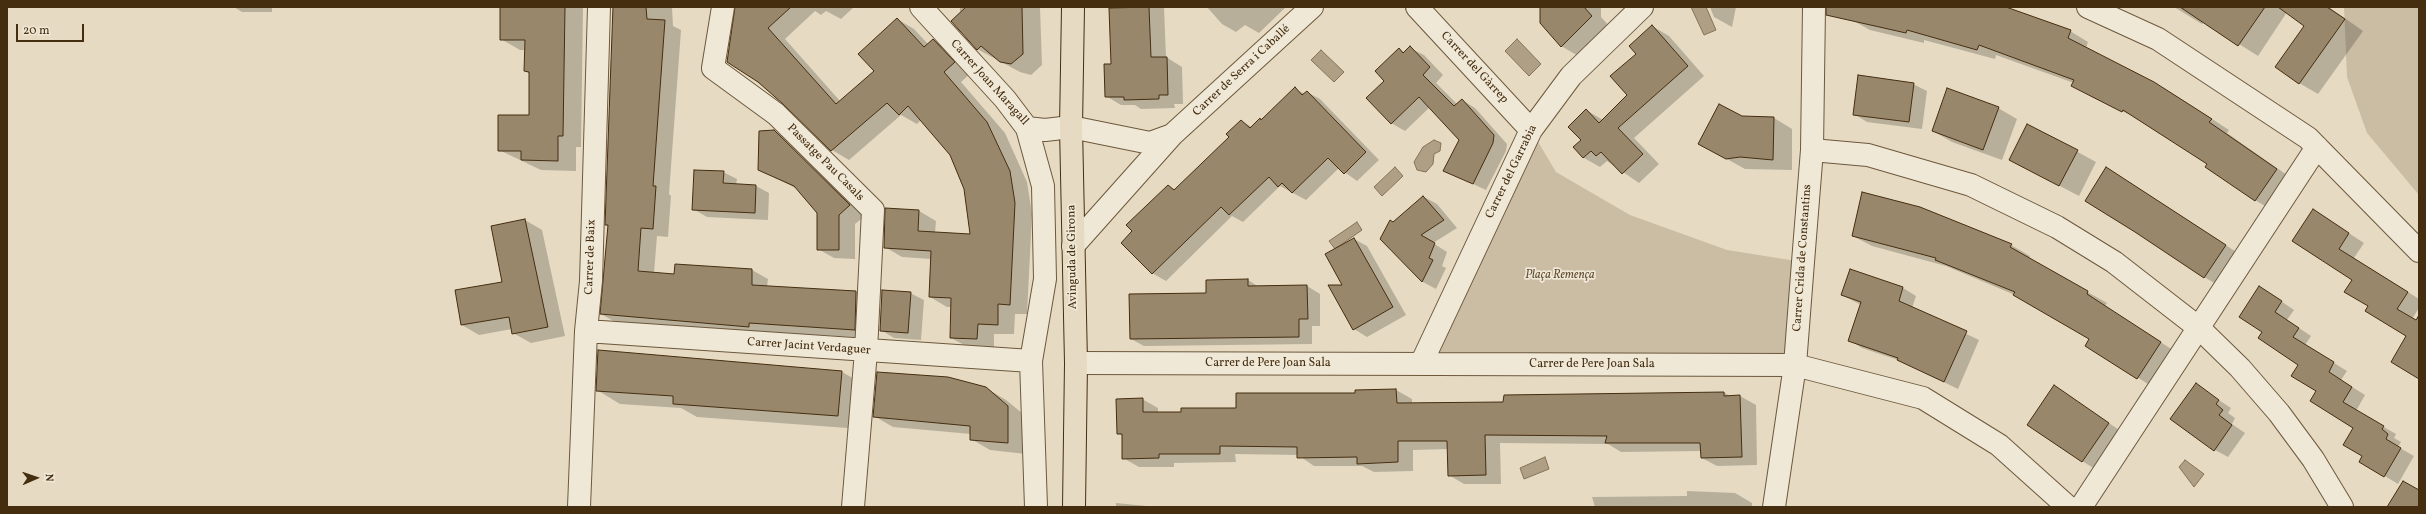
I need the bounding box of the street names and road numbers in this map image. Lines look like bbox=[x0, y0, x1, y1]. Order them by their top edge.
street label: Carrer de Serra i Caballé bbox=[1190, 22, 1294, 120]
street label: Carrer del Gàrrep bbox=[1437, 29, 1511, 107]
street label: Carrer Joan Maragall bbox=[947, 37, 1031, 129]
street label: Passatge Pau Casals bbox=[783, 121, 867, 205]
street label: Carrer del Garrabia bbox=[1483, 123, 1541, 221]
street label: Carrer Crida de Constantins bbox=[1791, 184, 1815, 332]
street label: Avinguda de Girona bbox=[1065, 205, 1081, 309]
street label: Carrer de Baix bbox=[582, 219, 600, 295]
street label: Carrer Jacint Verdaguer bbox=[747, 335, 871, 359]
street label: Carrer de Pere Joan Sala bbox=[1205, 357, 1331, 371]
street label: Carrer de Pere Joan Sala bbox=[1529, 358, 1655, 372]

